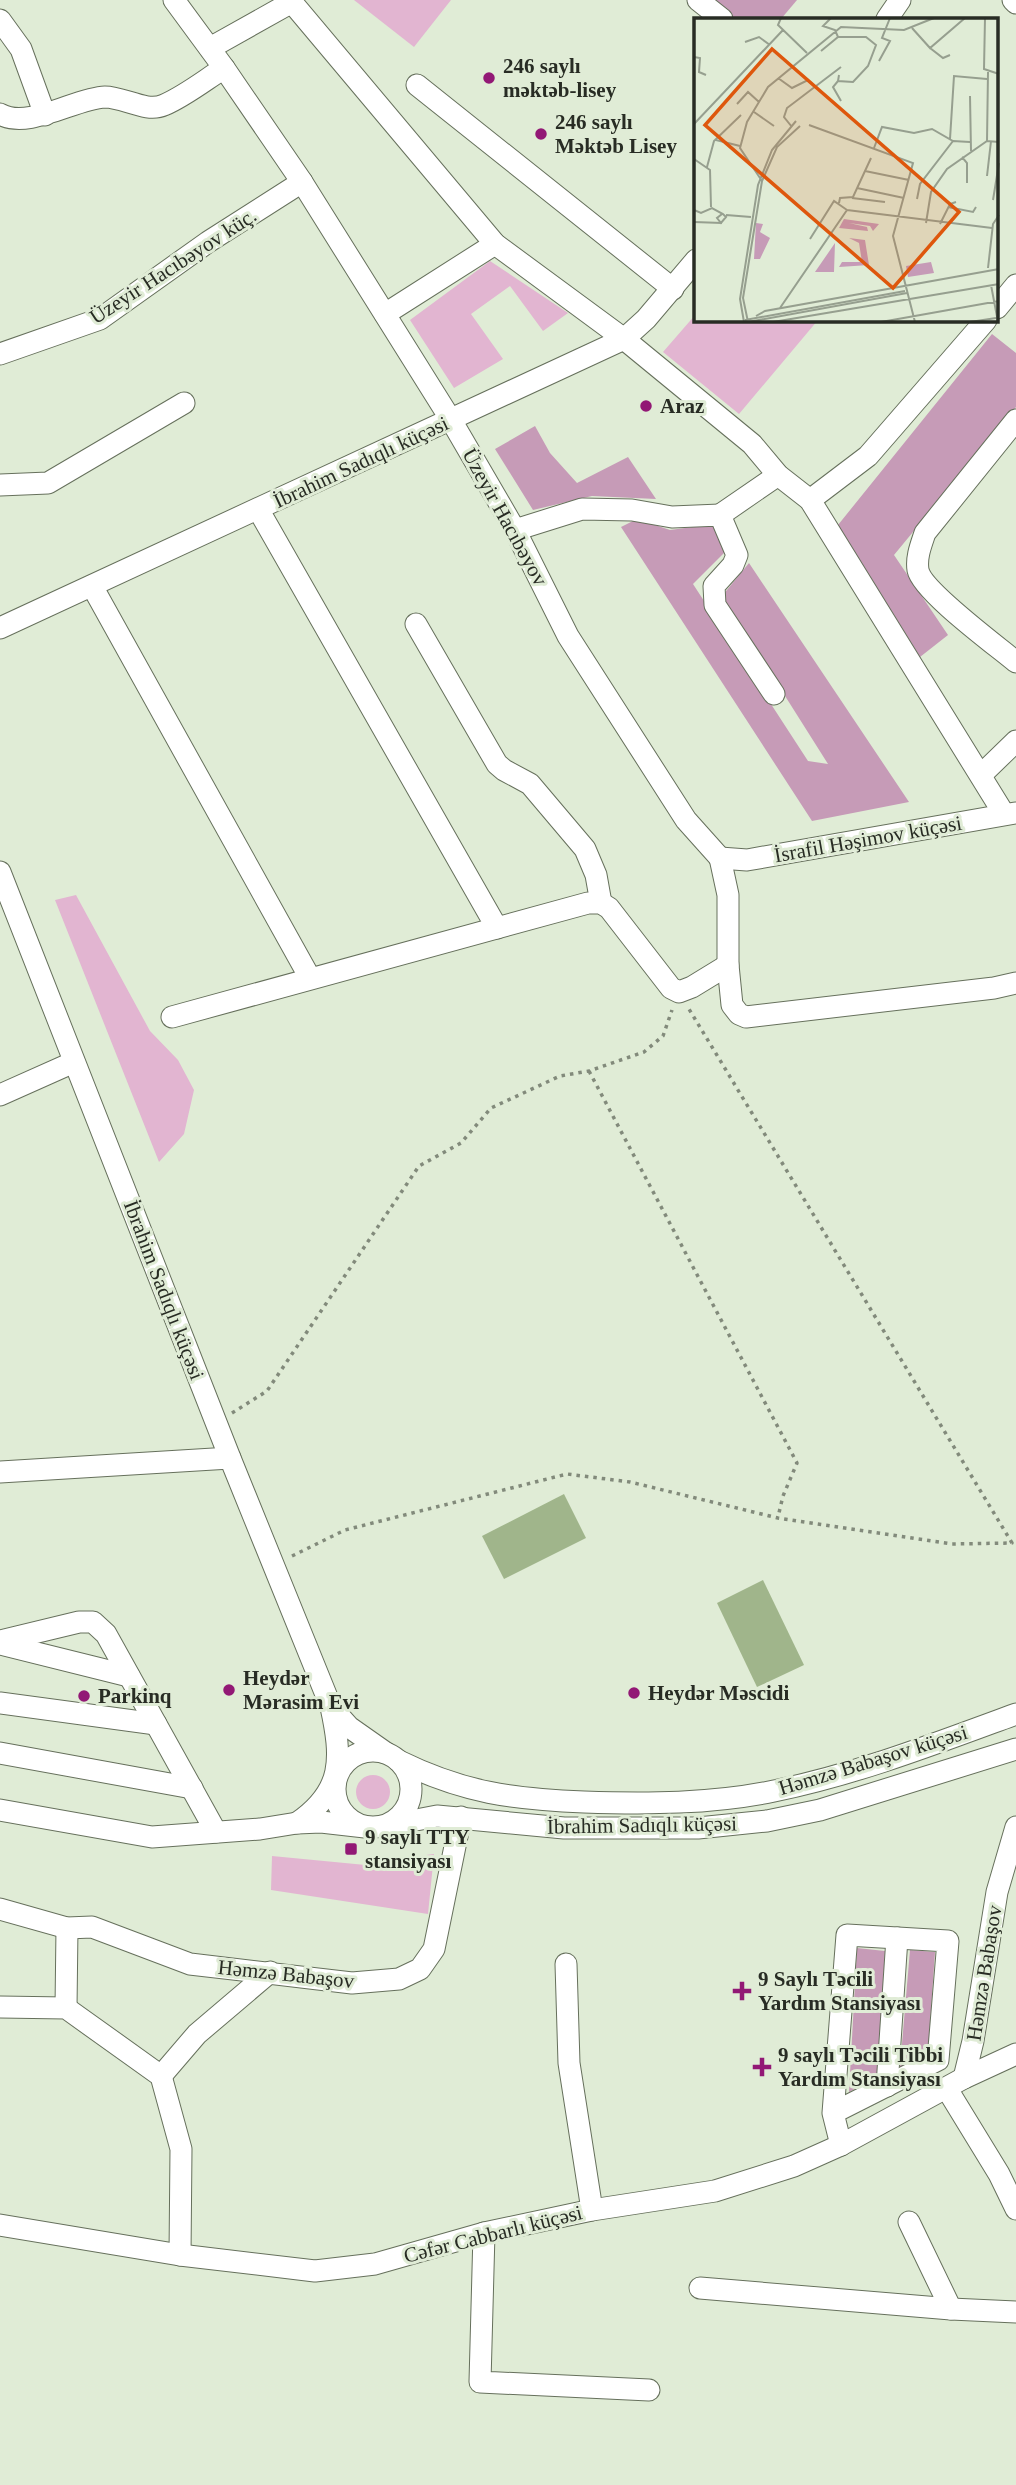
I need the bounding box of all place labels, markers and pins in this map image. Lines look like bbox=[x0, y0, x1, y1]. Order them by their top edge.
place label: 246 saylı məktəb-lisey bbox=[503, 54, 617, 102]
marker: 246 saylı məktəb-lisey bbox=[481, 70, 497, 86]
place label: 246 saylı Məktəb Lisey bbox=[555, 110, 677, 158]
marker: 246 saylı Məktəb Lisey bbox=[533, 126, 549, 142]
place label: Araz bbox=[660, 394, 704, 418]
marker: Araz bbox=[638, 398, 654, 414]
place label: Heydər Mərasim Evi bbox=[243, 1666, 359, 1714]
place label: Heydər Məscidi bbox=[648, 1681, 789, 1705]
marker: Heydər Mərasim Evi bbox=[221, 1682, 237, 1698]
place label: Parkinq bbox=[98, 1684, 172, 1708]
marker: Heydər Məscidi bbox=[626, 1685, 642, 1701]
marker: Parkinq bbox=[76, 1688, 92, 1704]
place label: 9 saylı TTY stansiyası bbox=[365, 1825, 470, 1873]
marker: 9 saylı TTY stansiyası bbox=[343, 1841, 359, 1857]
place label: 9 Saylı Təcili Yardım Stansiyası bbox=[758, 1967, 921, 2015]
marker: 9 Saylı Təcili Yardım Stansiyası bbox=[732, 1981, 752, 2001]
place label: 9 saylı Təcili Tibbi Yardım Stansiyası bbox=[778, 2043, 943, 2091]
marker: 9 saylı Təcili Tibbi Yardım Stansiyası bbox=[752, 2057, 772, 2077]

